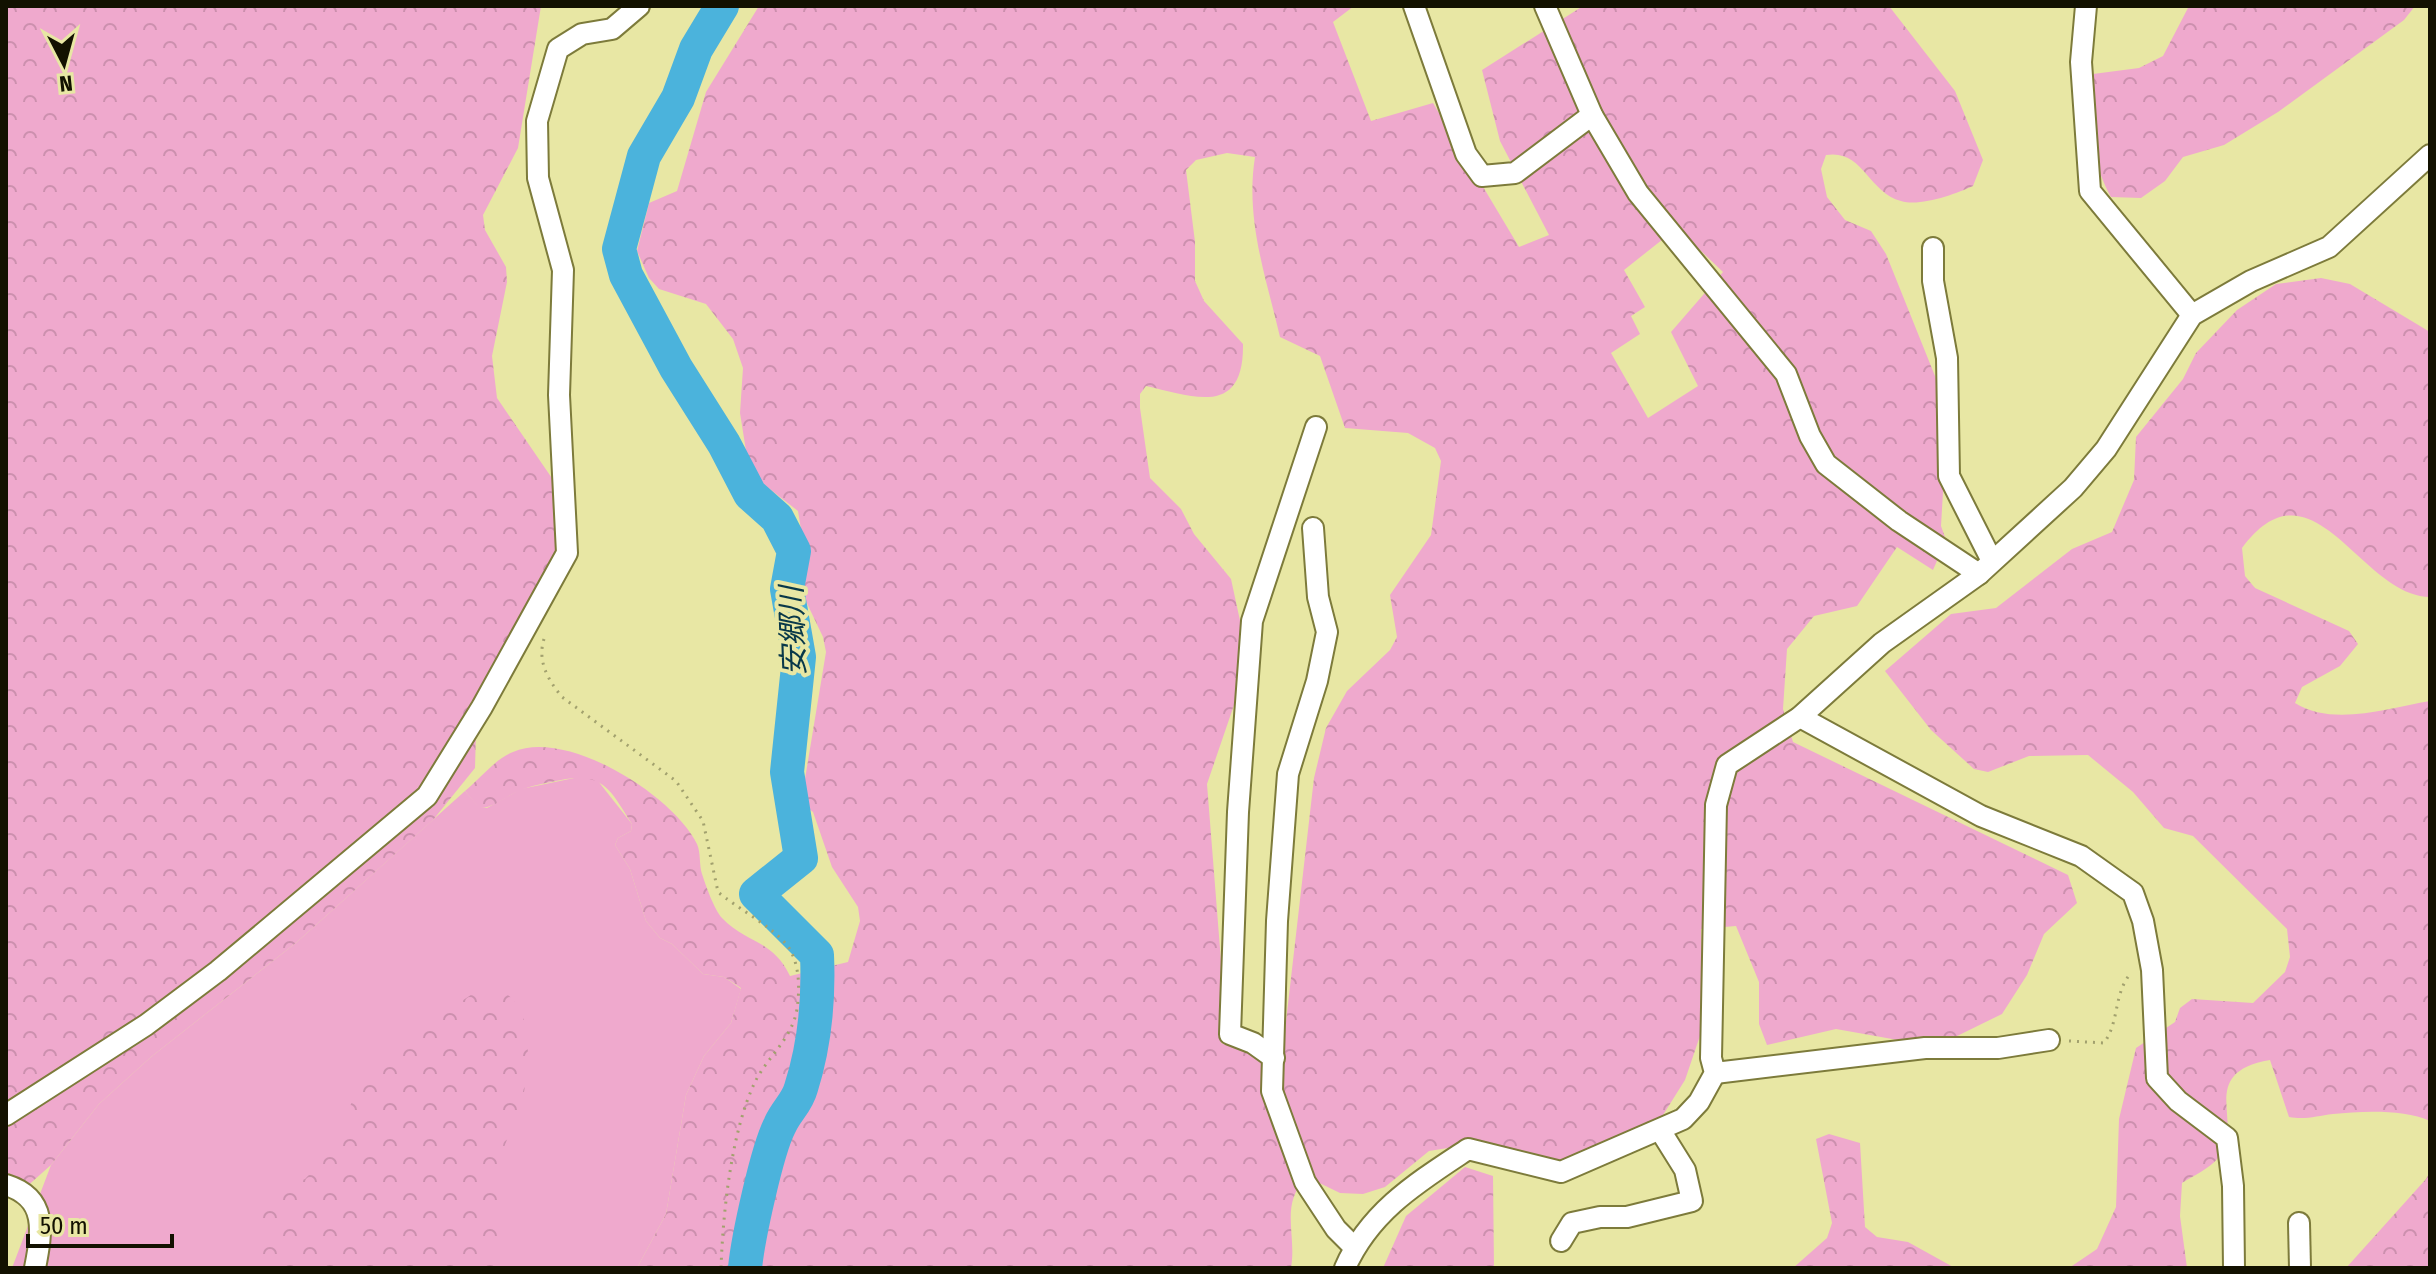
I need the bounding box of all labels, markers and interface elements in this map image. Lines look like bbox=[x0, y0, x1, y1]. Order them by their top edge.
north arrow bbox=[24, 24, 104, 104]
text: N bbox=[58, 69, 74, 98]
water label: 安郷川 bbox=[773, 582, 813, 677]
scale bar bbox=[28, 1198, 172, 1248]
text: 50 m bbox=[40, 1212, 88, 1240]

